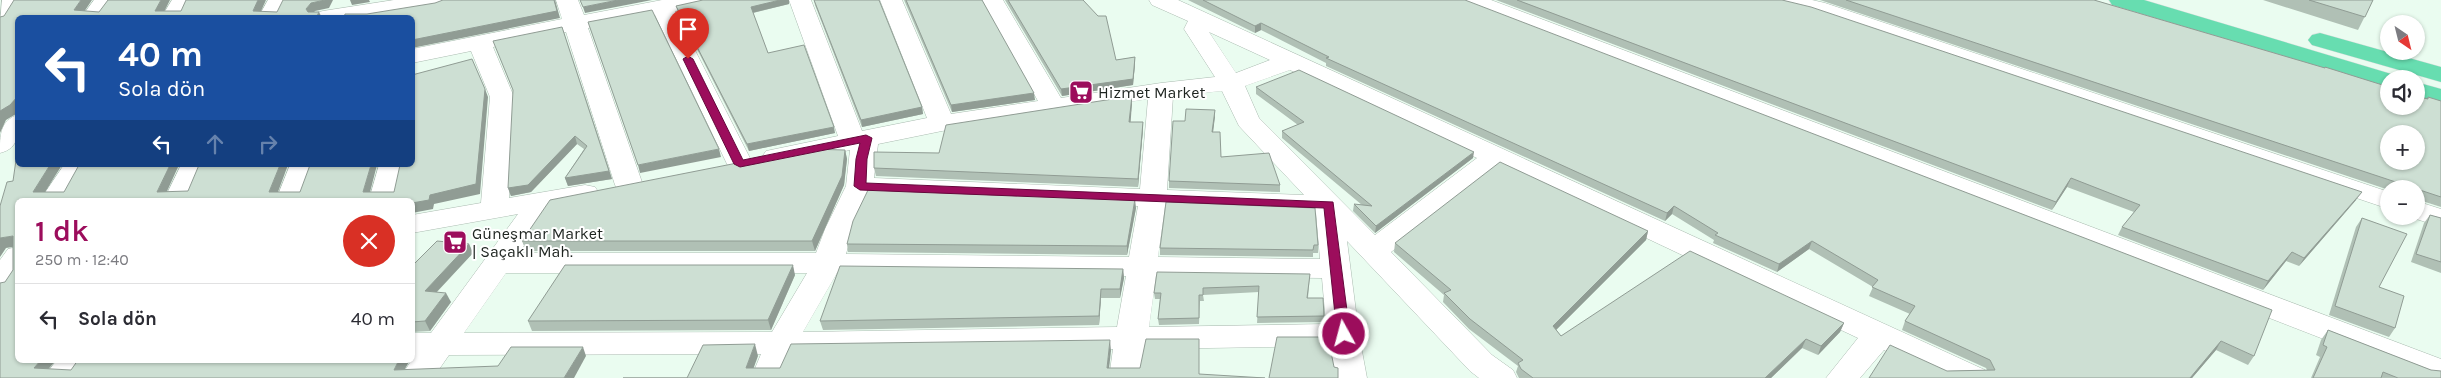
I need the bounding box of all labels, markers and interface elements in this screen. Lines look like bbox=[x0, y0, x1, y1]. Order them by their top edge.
pin bbox=[667, 8, 709, 59]
icon: arrive bbox=[674, 15, 702, 43]
north arrow bbox=[2380, 15, 2425, 60]
map controls bbox=[2380, 15, 2425, 225]
text: 40 m bbox=[118, 34, 203, 75]
icon: left bbox=[35, 35, 100, 100]
button: sound bbox=[2380, 70, 2425, 115]
text: Sola dön bbox=[118, 76, 205, 102]
supermarket icon: Hizmet Market bbox=[1068, 79, 1094, 105]
place label: Hizmet Market bbox=[1098, 83, 1205, 102]
button: + bbox=[2380, 125, 2425, 170]
icon: left bbox=[148, 130, 176, 158]
icon: ahead bbox=[201, 130, 229, 158]
icon: right bbox=[254, 130, 282, 158]
button: − bbox=[2380, 180, 2425, 225]
text: 1 dk bbox=[35, 213, 89, 249]
button: close bbox=[343, 215, 395, 267]
place label: Güneşmar Market | Saçaklı Mah. bbox=[472, 224, 603, 261]
supermarket icon: Güneşmar Market | Saçaklı Mah. bbox=[442, 229, 468, 255]
text: 250 m · 12:40 bbox=[35, 250, 129, 269]
icon: left bbox=[35, 305, 63, 333]
position arrow bbox=[1317, 307, 1369, 359]
text: Sola dön bbox=[78, 308, 157, 330]
text: 40 m bbox=[351, 308, 395, 330]

